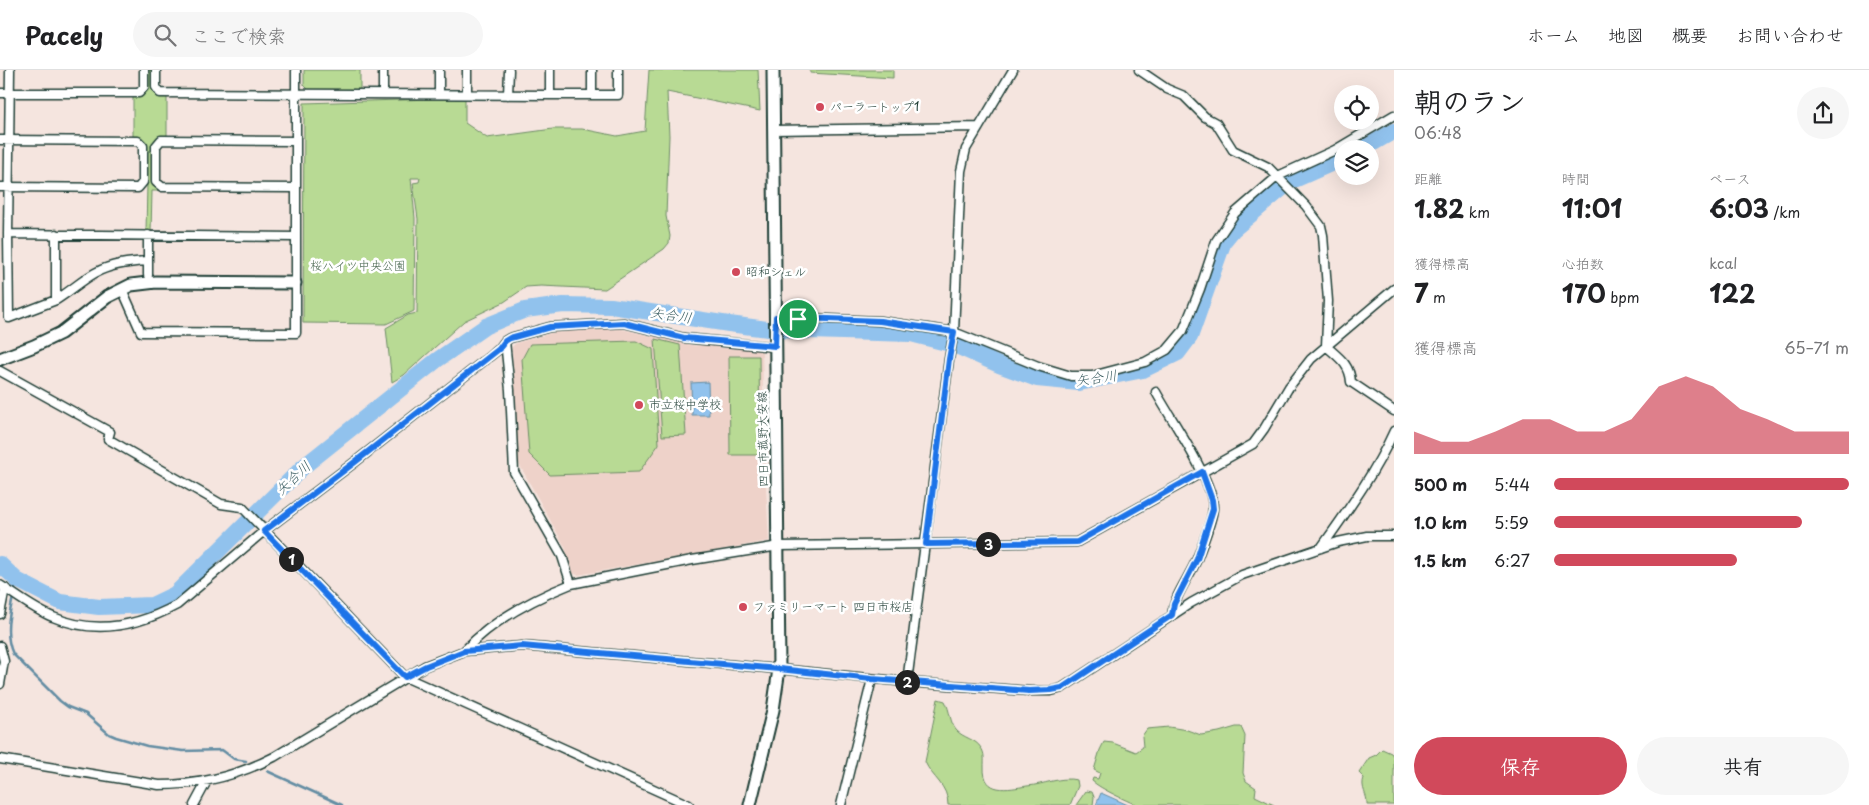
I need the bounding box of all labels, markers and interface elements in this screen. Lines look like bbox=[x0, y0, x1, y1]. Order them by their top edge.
search box bbox=[133, 12, 483, 57]
text: Pacely bbox=[25, 17, 103, 53]
icon: search bbox=[151, 21, 179, 49]
text: ここで検索 bbox=[191, 21, 286, 49]
text: ホーム bbox=[1527, 21, 1580, 48]
text: 地図 bbox=[1608, 21, 1644, 48]
text: 概要 bbox=[1672, 21, 1708, 48]
text: お問い合わせ bbox=[1736, 21, 1844, 48]
text: 朝のラン bbox=[1414, 79, 1526, 122]
map controls bbox=[1334, 85, 1379, 185]
button: locate bbox=[1334, 85, 1379, 130]
button: share bbox=[1797, 87, 1849, 139]
place label: パーラートップ1 bbox=[830, 97, 919, 115]
marker: パーラートップ1 bbox=[814, 101, 826, 113]
text: 06:48 bbox=[1414, 120, 1462, 144]
button: layers bbox=[1334, 140, 1379, 185]
text: 距離 bbox=[1414, 168, 1442, 189]
text: 時間 bbox=[1562, 168, 1590, 189]
text: ペース bbox=[1709, 168, 1751, 189]
text: 1.82 bbox=[1414, 189, 1464, 227]
text: 11:01 bbox=[1562, 189, 1622, 227]
text: 6:03 bbox=[1709, 189, 1769, 227]
text: km bbox=[1464, 202, 1490, 223]
text: /km bbox=[1769, 202, 1800, 223]
text: 獲得標高 bbox=[1414, 253, 1470, 274]
text: 心拍数 bbox=[1562, 253, 1604, 274]
text: kcal bbox=[1709, 253, 1737, 274]
park label: 桜ハイツ中央公園 bbox=[310, 256, 406, 274]
place label: 昭和シェル bbox=[746, 262, 806, 280]
marker: 昭和シェル bbox=[730, 266, 742, 278]
text: 7 bbox=[1414, 274, 1428, 312]
text: 170 bbox=[1562, 274, 1606, 312]
text: 122 bbox=[1709, 274, 1755, 312]
text: m bbox=[1428, 287, 1446, 308]
text: bpm bbox=[1606, 287, 1639, 308]
pin bbox=[777, 298, 819, 340]
water label: 矢合川 bbox=[649, 301, 693, 328]
icon: arrive bbox=[784, 305, 812, 333]
text: 獲得標高 bbox=[1414, 335, 1478, 359]
text: 65–71 m bbox=[1784, 335, 1849, 359]
water label: 矢合川 bbox=[1074, 364, 1118, 391]
street label: 四日市菰野大安線 bbox=[752, 391, 772, 487]
place label: 市立桜中学校 bbox=[649, 395, 721, 413]
marker: 市立桜中学校 bbox=[633, 399, 645, 411]
water label: 矢合川 bbox=[270, 456, 315, 500]
text: 500 m bbox=[1414, 472, 1467, 496]
text: 5:44 bbox=[1494, 472, 1530, 496]
text: 1.0 km bbox=[1414, 510, 1467, 534]
text: 5:59 bbox=[1494, 510, 1529, 534]
pin: 3 bbox=[976, 532, 1000, 556]
text: 3 bbox=[984, 534, 993, 555]
pin: 1 bbox=[278, 546, 304, 572]
text: 1.5 km bbox=[1414, 548, 1467, 572]
text: 6:27 bbox=[1494, 548, 1530, 572]
text: 1 bbox=[288, 549, 295, 570]
place label: ファミリーマート 四日市桜店 bbox=[753, 597, 913, 615]
marker: ファミリーマート 四日市桜店 bbox=[737, 601, 749, 613]
pin: 2 bbox=[894, 670, 920, 694]
text: 2 bbox=[903, 672, 912, 693]
button: 保存 bbox=[1414, 737, 1627, 795]
button: 共有 bbox=[1637, 737, 1849, 795]

